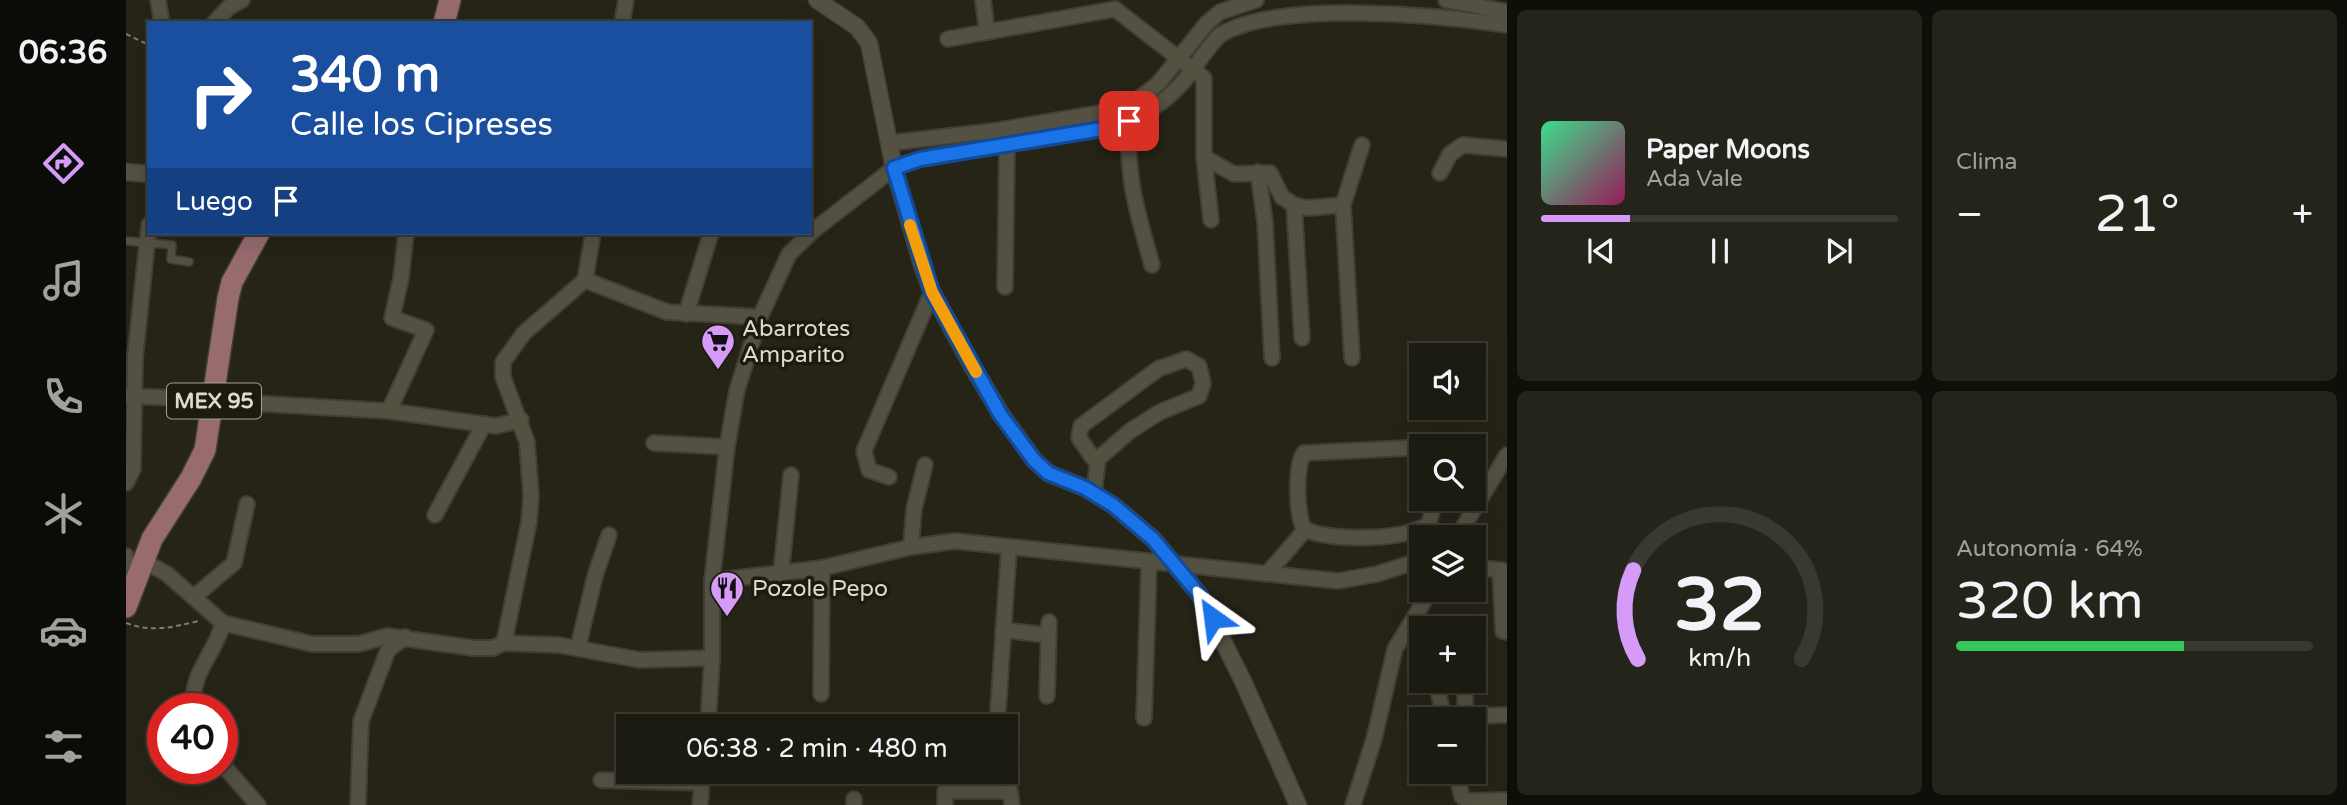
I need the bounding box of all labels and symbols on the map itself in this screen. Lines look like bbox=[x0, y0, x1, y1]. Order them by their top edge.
pin bbox=[1099, 91, 1159, 151]
place label: Abarrotes Amparito bbox=[742, 315, 850, 369]
supermarket icon: Abarrotes Amparito bbox=[699, 322, 737, 371]
road number: MEX 95 bbox=[167, 384, 261, 418]
restaurant icon: Pozole Pepo bbox=[708, 569, 746, 618]
place label: Pozole Pepo bbox=[752, 575, 888, 603]
position arrow bbox=[1176, 581, 1250, 655]
speed limit sign: 40 bbox=[147, 693, 238, 784]

